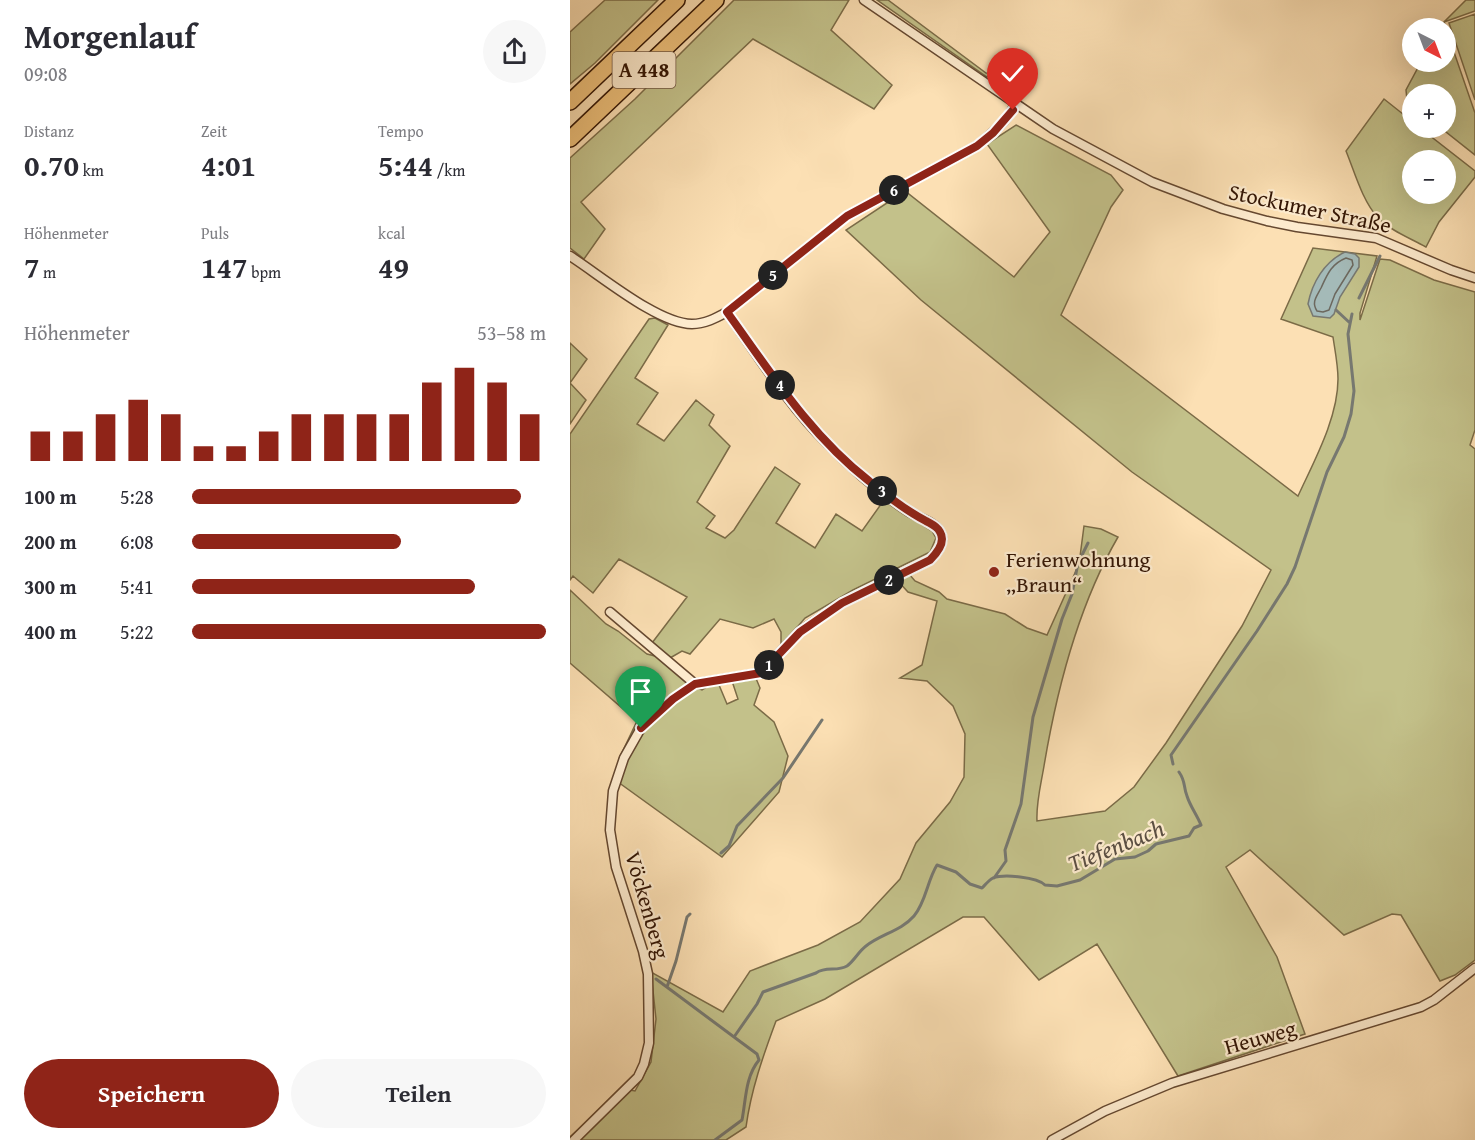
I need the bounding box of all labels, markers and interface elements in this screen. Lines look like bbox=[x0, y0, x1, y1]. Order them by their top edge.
text: Morgenlauf bbox=[24, 12, 196, 60]
north arrow bbox=[1402, 18, 1456, 72]
map controls bbox=[1402, 18, 1456, 204]
button: share bbox=[483, 20, 546, 83]
pin bbox=[987, 48, 1038, 110]
road number: A 448 bbox=[612, 52, 676, 88]
icon: check bbox=[996, 57, 1029, 90]
text: 09:08 bbox=[24, 59, 67, 88]
button: + bbox=[1402, 84, 1456, 138]
text: Distanz bbox=[24, 119, 74, 143]
text: Zeit bbox=[201, 119, 227, 143]
text: Tempo bbox=[378, 119, 424, 143]
text: 0.70 bbox=[24, 143, 79, 187]
text: 4:01 bbox=[201, 143, 256, 187]
text: 5:44 bbox=[378, 143, 433, 187]
button: − bbox=[1402, 150, 1456, 204]
text: km bbox=[79, 158, 104, 182]
text: /km bbox=[433, 158, 465, 182]
pin: 6 bbox=[879, 175, 909, 205]
street label: Stockumer Straße bbox=[1226, 175, 1394, 241]
text: 6 bbox=[890, 178, 898, 202]
text: Höhenmeter bbox=[24, 221, 109, 245]
text: Puls bbox=[201, 221, 229, 245]
text: kcal bbox=[378, 221, 405, 245]
text: 7 bbox=[24, 245, 40, 289]
text: 147 bbox=[201, 245, 248, 289]
text: 49 bbox=[378, 245, 409, 289]
text: m bbox=[40, 260, 56, 284]
text: bpm bbox=[248, 260, 281, 284]
pin: 5 bbox=[758, 260, 788, 290]
text: 5 bbox=[769, 263, 777, 287]
text: Höhenmeter bbox=[24, 318, 130, 347]
text: 53–58 m bbox=[477, 318, 546, 347]
pin: 4 bbox=[765, 370, 795, 400]
text: 4 bbox=[776, 373, 784, 397]
pin: 3 bbox=[867, 476, 897, 506]
text: 3 bbox=[878, 479, 886, 503]
text: 100 m bbox=[24, 482, 77, 511]
text: 5:28 bbox=[120, 482, 154, 511]
text: 200 m bbox=[24, 527, 77, 556]
text: 6:08 bbox=[120, 527, 154, 556]
place label: Ferienwohnung „Braun“ bbox=[1006, 543, 1151, 600]
pin: 2 bbox=[874, 565, 904, 595]
marker: Ferienwohnung „Braun“ bbox=[987, 565, 1001, 579]
text: 2 bbox=[885, 568, 893, 592]
text: 300 m bbox=[24, 572, 77, 601]
text: 5:41 bbox=[120, 572, 154, 601]
text: 400 m bbox=[24, 617, 77, 646]
text: 5:22 bbox=[120, 617, 154, 646]
pin: 1 bbox=[754, 650, 784, 680]
text: 1 bbox=[765, 653, 773, 677]
pin bbox=[615, 666, 666, 728]
icon: arrive bbox=[624, 675, 657, 708]
water label: Tiefenbach bbox=[1062, 810, 1169, 881]
street label: Vöckenberg bbox=[617, 848, 679, 962]
street label: Heuweg bbox=[1220, 1012, 1300, 1062]
button: Speichern bbox=[24, 1059, 279, 1128]
button: Teilen bbox=[291, 1059, 546, 1128]

